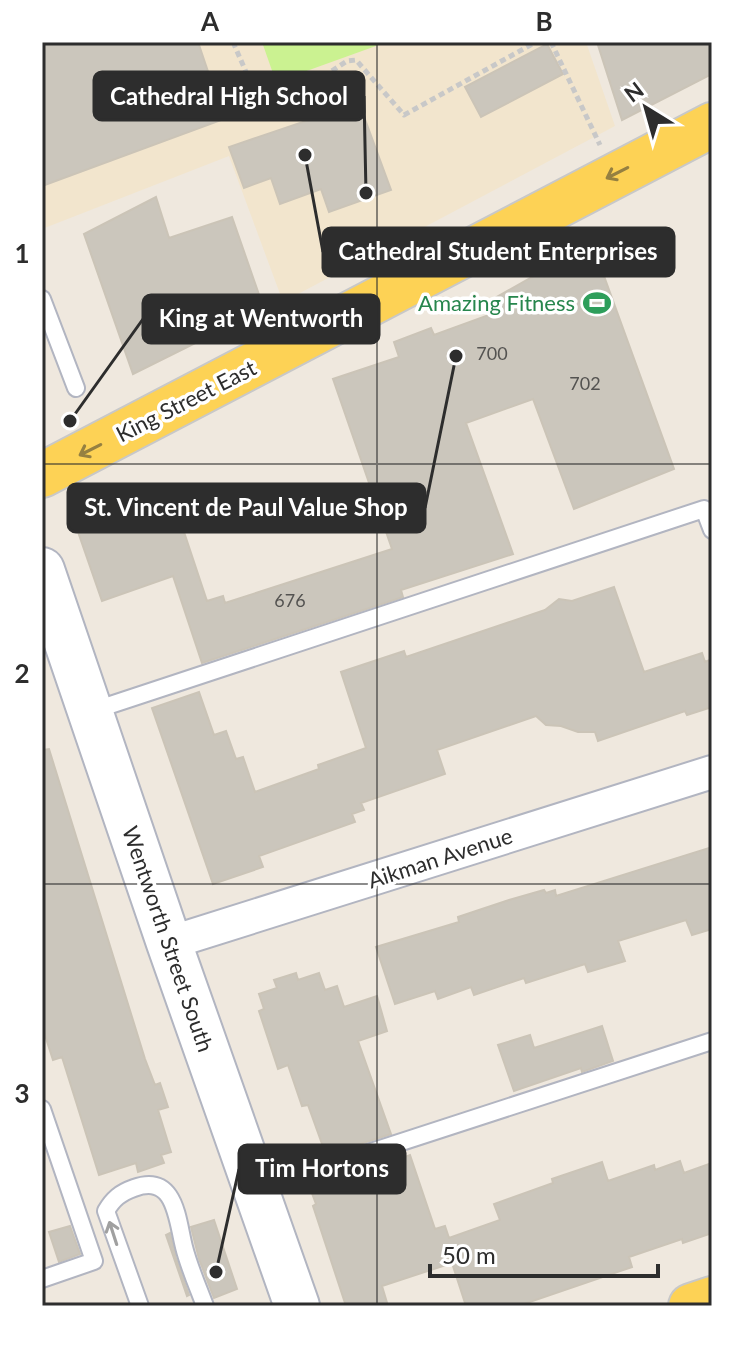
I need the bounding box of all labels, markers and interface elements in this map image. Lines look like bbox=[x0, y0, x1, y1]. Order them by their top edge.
text: A bbox=[200, 5, 220, 37]
text: B bbox=[535, 5, 553, 37]
north arrow bbox=[606, 68, 686, 148]
callout: Cathedral High School bbox=[94, 72, 364, 120]
text: N bbox=[619, 76, 649, 108]
text: Cathedral High School bbox=[110, 81, 348, 110]
one-way arrow bbox=[606, 165, 630, 181]
callout: Cathedral Student Enterprises bbox=[323, 228, 674, 276]
text: Cathedral Student Enterprises bbox=[338, 236, 658, 265]
text: 1 bbox=[14, 237, 30, 269]
sports icon: Amazing Fitness bbox=[582, 288, 612, 318]
place label: Amazing Fitness bbox=[418, 289, 575, 316]
callout: King at Wentworth bbox=[143, 295, 379, 343]
text: King at Wentworth bbox=[159, 303, 363, 332]
house number: 700 bbox=[476, 342, 508, 364]
street label: King Street East bbox=[111, 354, 260, 447]
house number: 702 bbox=[569, 372, 601, 394]
one-way arrow bbox=[79, 443, 102, 459]
callout: St. Vincent de Paul Value Shop bbox=[68, 484, 425, 532]
text: St. Vincent de Paul Value Shop bbox=[84, 492, 408, 521]
house number: 676 bbox=[274, 589, 306, 611]
text: 2 bbox=[14, 657, 30, 689]
street label: Aikman Avenue bbox=[364, 821, 516, 894]
street label: Wentworth Street South bbox=[117, 822, 220, 1055]
text: 3 bbox=[14, 1077, 30, 1109]
callout: Tim Hortons bbox=[239, 1145, 405, 1193]
text: Tim Hortons bbox=[255, 1153, 389, 1182]
one-way arrow bbox=[104, 1221, 119, 1246]
scale bar bbox=[430, 1228, 658, 1278]
text: 50 m bbox=[442, 1240, 496, 1269]

